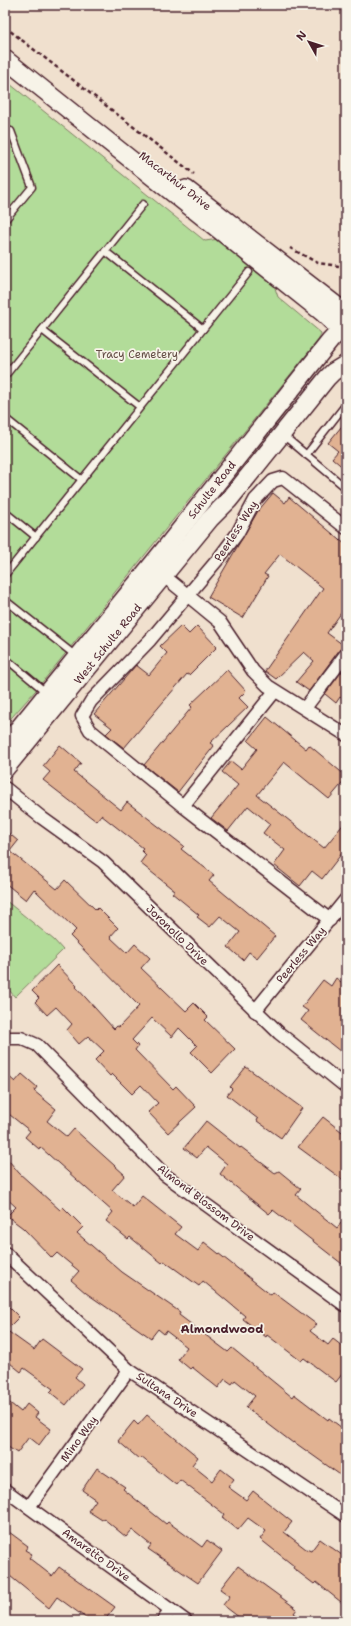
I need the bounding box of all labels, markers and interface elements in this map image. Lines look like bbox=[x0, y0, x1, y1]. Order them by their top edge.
north arrow bbox=[289, 22, 329, 62]
text: N bbox=[293, 28, 310, 44]
street label: Macarthur Drive bbox=[136, 148, 214, 214]
park label: Tracy Cemetery bbox=[96, 347, 178, 362]
street label: Schulte Road bbox=[185, 458, 239, 522]
street label: Peerless Way bbox=[211, 498, 261, 564]
street label: West Schulte Road bbox=[71, 601, 145, 687]
street label: Joronollo Drive bbox=[142, 901, 212, 969]
street label: Peerless Way bbox=[273, 923, 329, 987]
street label: Almond Blossom Drive bbox=[154, 1161, 258, 1245]
district label: Almondwood bbox=[180, 1321, 264, 1337]
street label: Sultana Drive bbox=[133, 1369, 201, 1421]
street label: Mino Way bbox=[57, 1413, 101, 1465]
street label: Amaretto Drive bbox=[59, 1525, 133, 1585]

